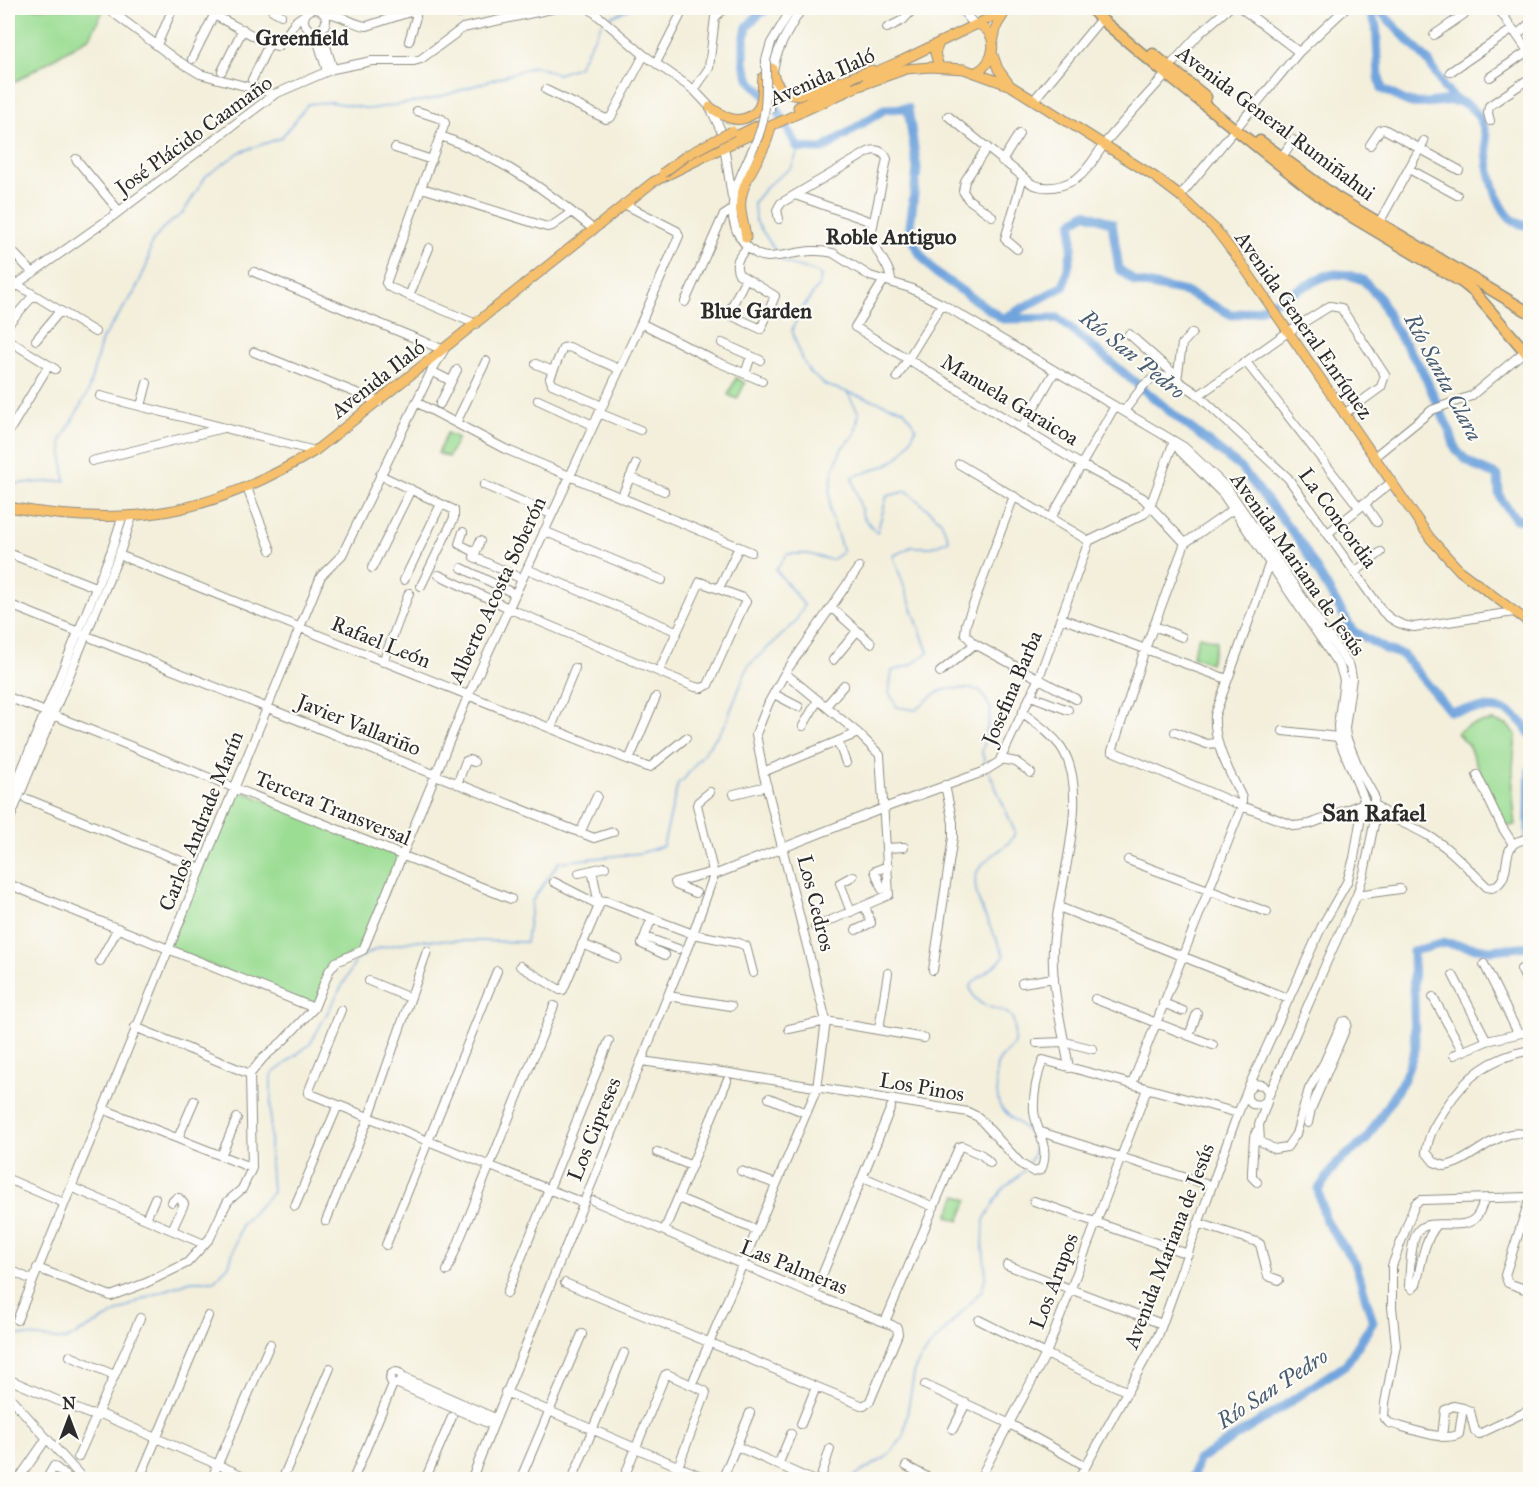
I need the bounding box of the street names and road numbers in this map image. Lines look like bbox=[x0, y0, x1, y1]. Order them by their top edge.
street label: Avenida General Rumiñahui bbox=[1171, 39, 1381, 206]
street label: Avenida Ilaló bbox=[764, 42, 879, 112]
street label: José Plácido Caamaño bbox=[109, 69, 278, 202]
street label: Avenida General Enríquez bbox=[1229, 225, 1379, 424]
street label: Avenida Ilaló bbox=[325, 334, 431, 425]
street label: Manuela Garaicoa bbox=[936, 349, 1084, 451]
street label: La Concordia bbox=[1293, 463, 1383, 573]
street label: Avenida Mariana de Jesús bbox=[1224, 467, 1371, 661]
street label: Alberto Acosta Soberón bbox=[442, 492, 552, 688]
street label: Rafael León bbox=[327, 610, 435, 674]
street label: Josefina Barba bbox=[975, 627, 1048, 751]
street label: Javier Vallariño bbox=[291, 688, 425, 762]
street label: Carlos Andrade Marín bbox=[153, 727, 249, 915]
street label: Tercera Transversal bbox=[251, 765, 415, 851]
street label: Los Cedros bbox=[792, 852, 840, 954]
street label: Los Pinos bbox=[877, 1067, 967, 1107]
street label: Los Cipreses bbox=[561, 1073, 627, 1185]
street label: Avenida Mariana de Jesús bbox=[1117, 1140, 1220, 1353]
street label: Los Arupos bbox=[1024, 1229, 1084, 1333]
street label: Las Palmeras bbox=[737, 1234, 851, 1300]

